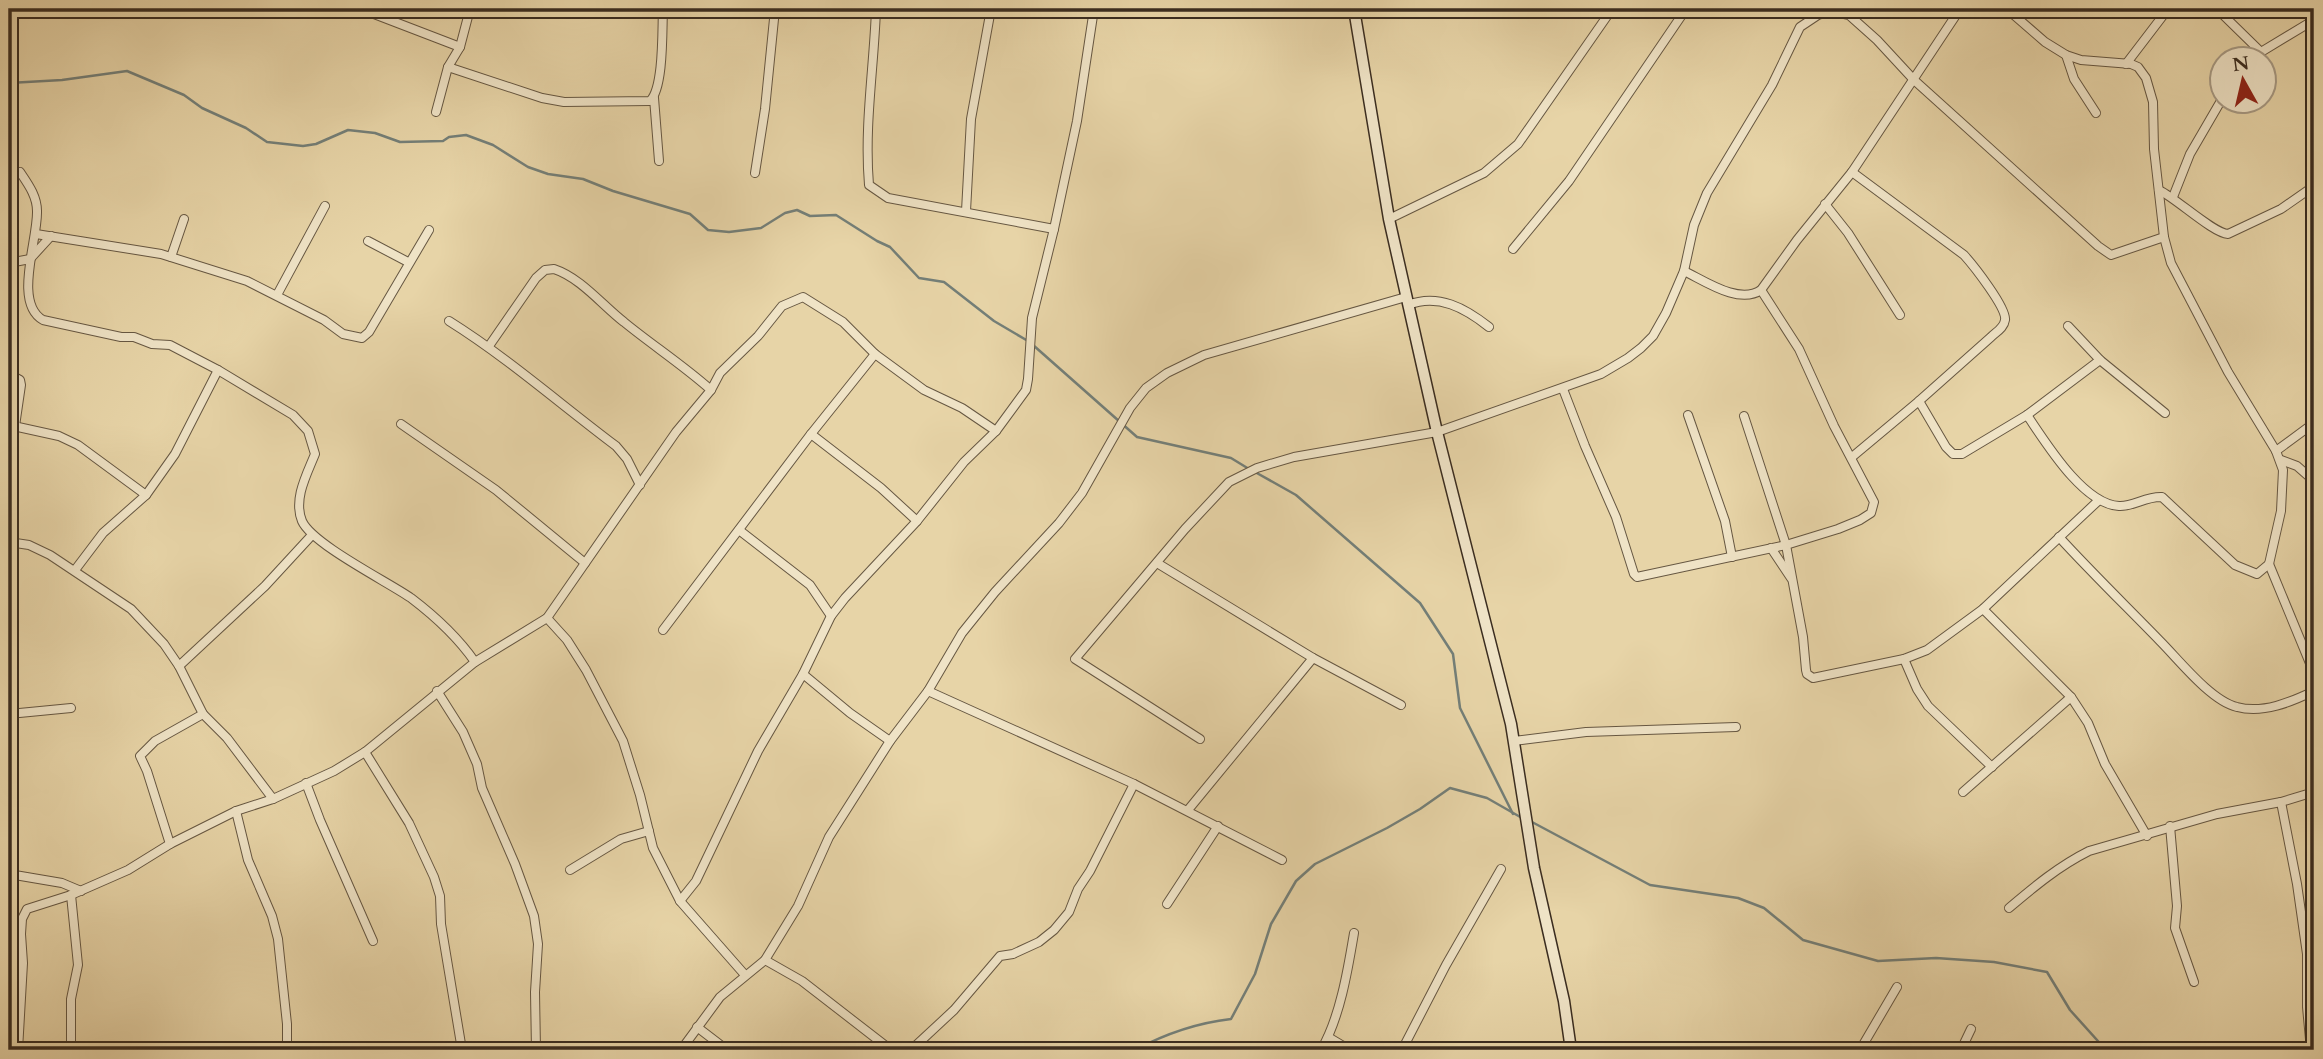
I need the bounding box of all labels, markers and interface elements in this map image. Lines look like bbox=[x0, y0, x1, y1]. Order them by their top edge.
north arrow bbox=[2208, 46, 2278, 116]
text: N bbox=[2231, 50, 2251, 78]

